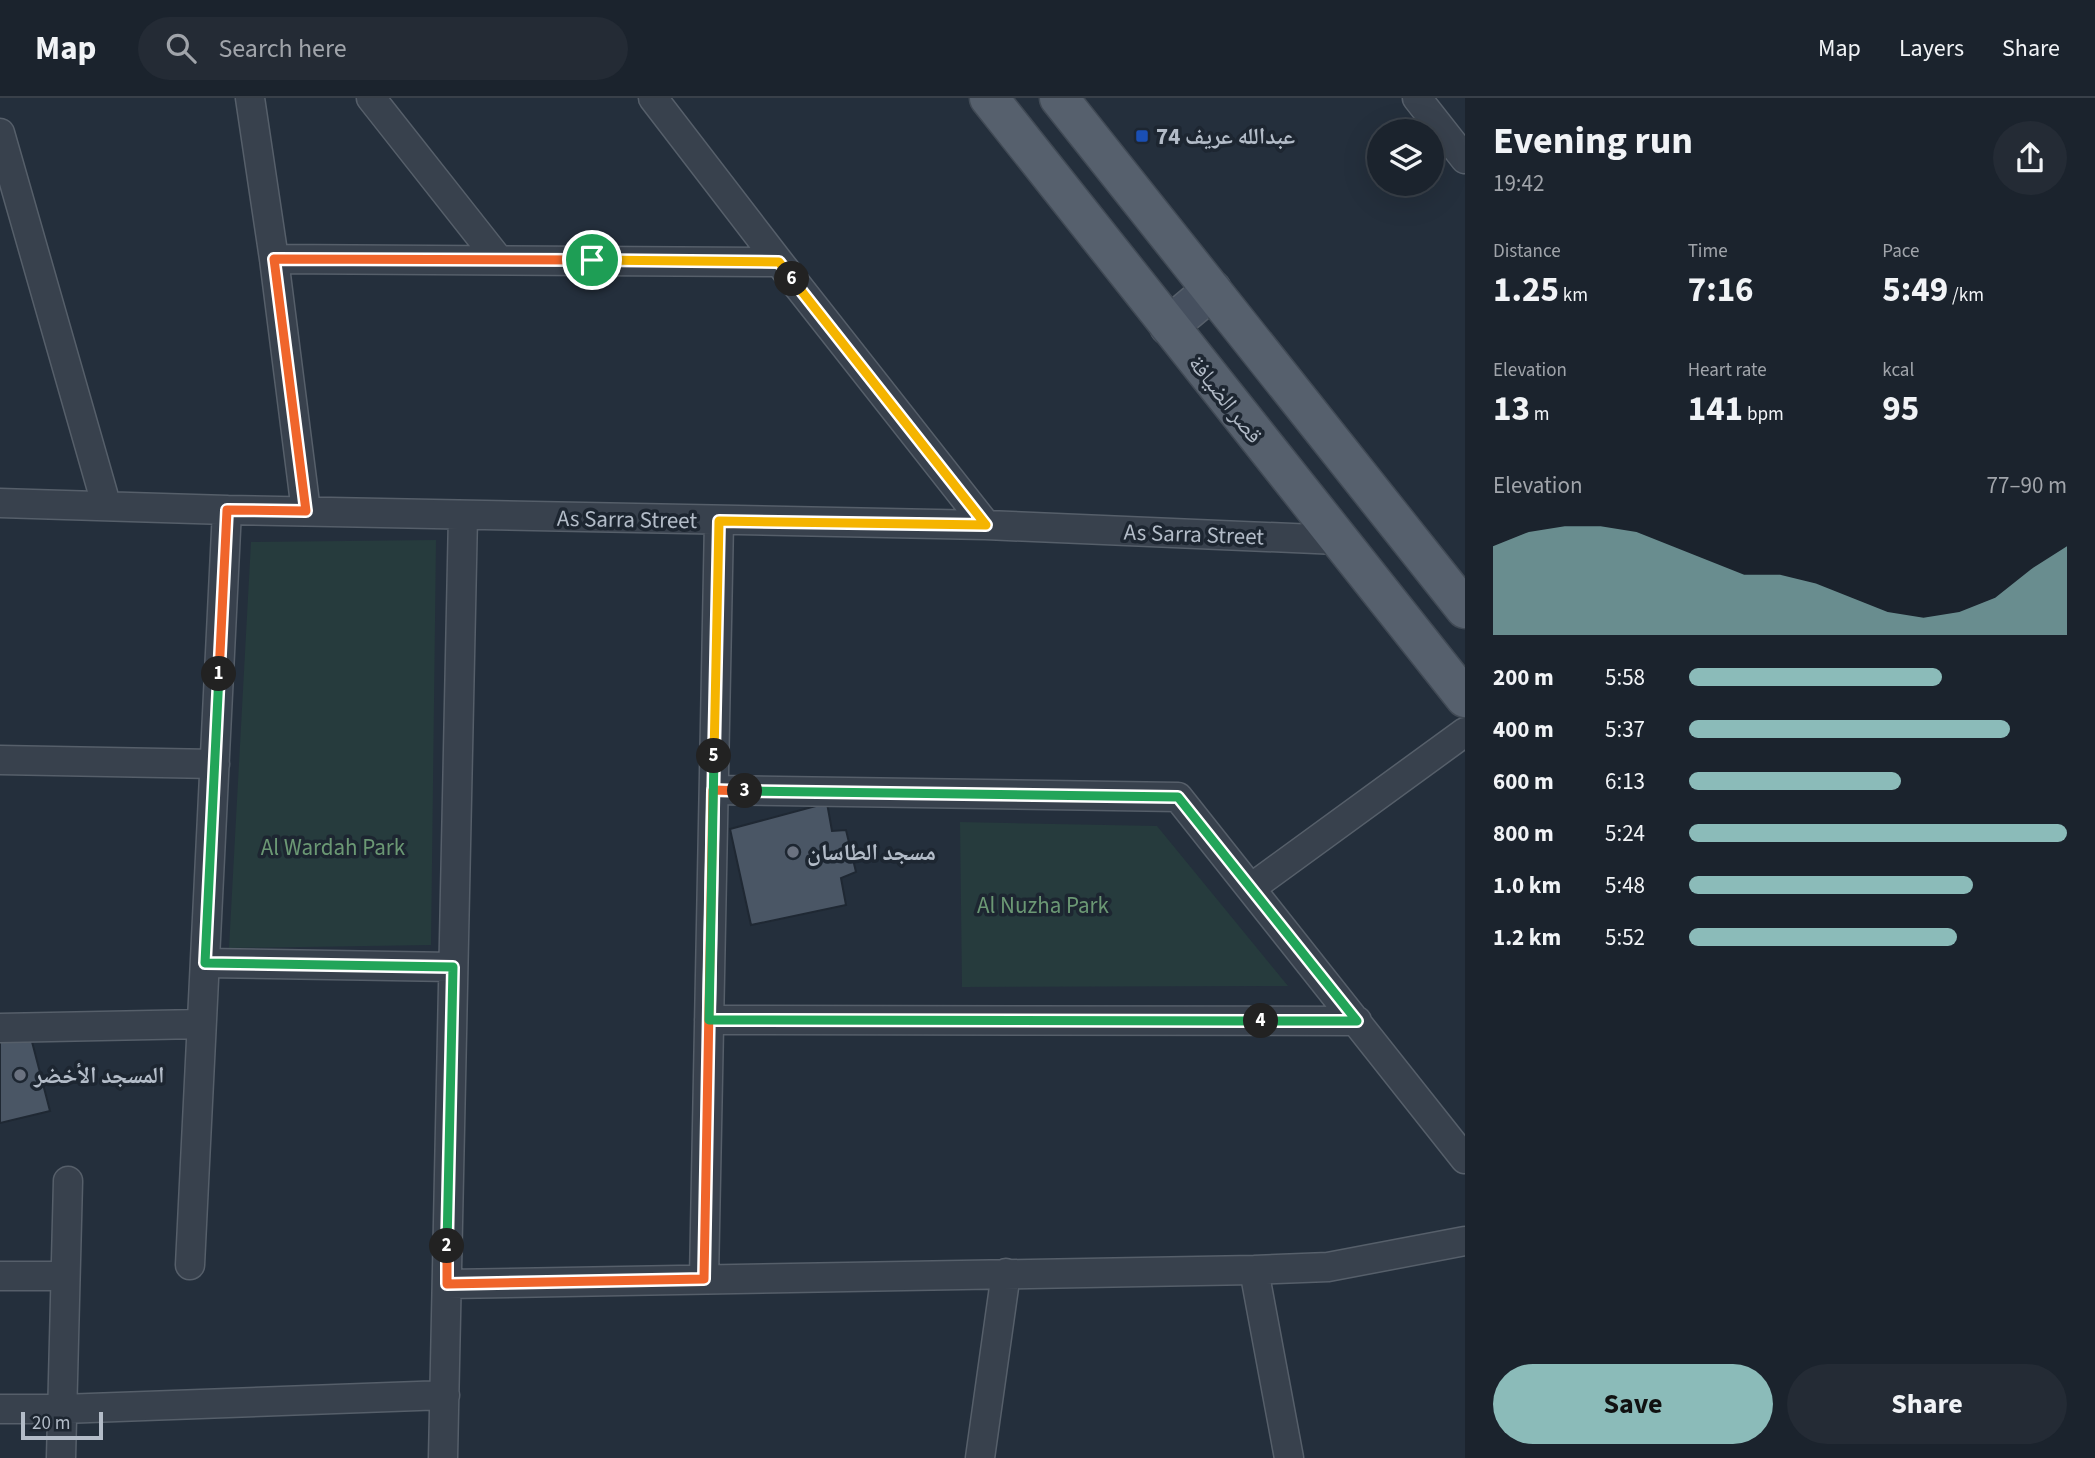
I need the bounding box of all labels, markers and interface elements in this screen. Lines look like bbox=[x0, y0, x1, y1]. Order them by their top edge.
search box bbox=[138, 17, 628, 80]
text: Map bbox=[35, 25, 96, 72]
icon: search bbox=[162, 29, 200, 67]
text: Search here bbox=[218, 30, 347, 67]
text: Map bbox=[1818, 31, 1861, 66]
text: Layers bbox=[1899, 31, 1964, 66]
text: Share bbox=[2002, 31, 2060, 66]
text: Evening run bbox=[1493, 114, 1693, 168]
map controls bbox=[1367, 119, 1444, 196]
button: layers bbox=[1367, 119, 1444, 196]
place label: عبدالله عريف 74 bbox=[1156, 120, 1295, 153]
button: share bbox=[1993, 121, 2067, 195]
marker: عبدالله عريف 74 bbox=[1134, 128, 1150, 144]
text: 19:42 bbox=[1493, 167, 1544, 200]
pin bbox=[562, 230, 622, 290]
text: Distance bbox=[1493, 238, 1561, 265]
text: Time bbox=[1688, 238, 1728, 265]
text: Pace bbox=[1882, 238, 1920, 265]
icon: arrive bbox=[573, 241, 611, 279]
pin: 6 bbox=[774, 262, 810, 296]
text: 6 bbox=[786, 265, 797, 292]
text: 1.25 bbox=[1493, 265, 1559, 315]
text: 7:16 bbox=[1688, 265, 1754, 315]
text: 5:49 bbox=[1882, 265, 1948, 315]
text: km bbox=[1559, 282, 1588, 309]
text: /km bbox=[1948, 282, 1984, 309]
street label: قصر الضيافة bbox=[1181, 348, 1271, 450]
text: Elevation bbox=[1493, 357, 1567, 384]
text: Heart rate bbox=[1688, 357, 1767, 384]
text: kcal bbox=[1882, 357, 1914, 384]
text: 13 bbox=[1493, 384, 1530, 434]
text: 141 bbox=[1688, 384, 1743, 434]
text: 95 bbox=[1882, 384, 1919, 434]
text: m bbox=[1530, 401, 1550, 428]
text: bpm bbox=[1743, 401, 1784, 428]
text: Elevation bbox=[1493, 469, 1583, 502]
text: 77–90 m bbox=[1987, 469, 2067, 502]
street label: As Sarra Street bbox=[557, 502, 698, 537]
street label: As Sarra Street bbox=[1123, 516, 1265, 553]
pin: 1 bbox=[202, 656, 236, 692]
text: 1 bbox=[213, 660, 224, 687]
text: 200 m bbox=[1493, 661, 1554, 694]
text: 5:58 bbox=[1605, 661, 1645, 694]
text: 400 m bbox=[1493, 713, 1554, 746]
text: 5:37 bbox=[1605, 713, 1645, 746]
pin: 5 bbox=[696, 738, 732, 774]
text: 5 bbox=[708, 742, 719, 769]
text: 600 m bbox=[1493, 765, 1554, 798]
text: 6:13 bbox=[1605, 765, 1645, 798]
pin: 3 bbox=[728, 774, 762, 808]
text: 3 bbox=[739, 777, 750, 804]
text: 800 m bbox=[1493, 817, 1554, 850]
text: 5:24 bbox=[1605, 817, 1645, 850]
park label: Al Wardah Park bbox=[261, 831, 406, 864]
place label: مسجد الطاسان bbox=[807, 836, 936, 869]
marker: مسجد الطاسان bbox=[785, 844, 801, 860]
text: 1.0 km bbox=[1493, 869, 1561, 902]
text: 5:48 bbox=[1605, 869, 1645, 902]
park label: Al Nuzha Park bbox=[977, 889, 1110, 922]
text: 1.2 km bbox=[1493, 921, 1561, 954]
text: 5:52 bbox=[1605, 921, 1645, 954]
pin: 4 bbox=[1244, 1004, 1278, 1038]
text: 4 bbox=[1255, 1007, 1266, 1034]
place label: المسجد الأخضر bbox=[33, 1059, 164, 1092]
marker: المسجد الأخضر bbox=[12, 1067, 28, 1083]
pin: 2 bbox=[430, 1228, 464, 1264]
text: 2 bbox=[441, 1232, 452, 1259]
button: Save bbox=[1493, 1364, 1773, 1444]
button: Share bbox=[1787, 1364, 2067, 1444]
scale bar bbox=[21, 1409, 103, 1441]
text: 20 m bbox=[32, 1410, 70, 1437]

